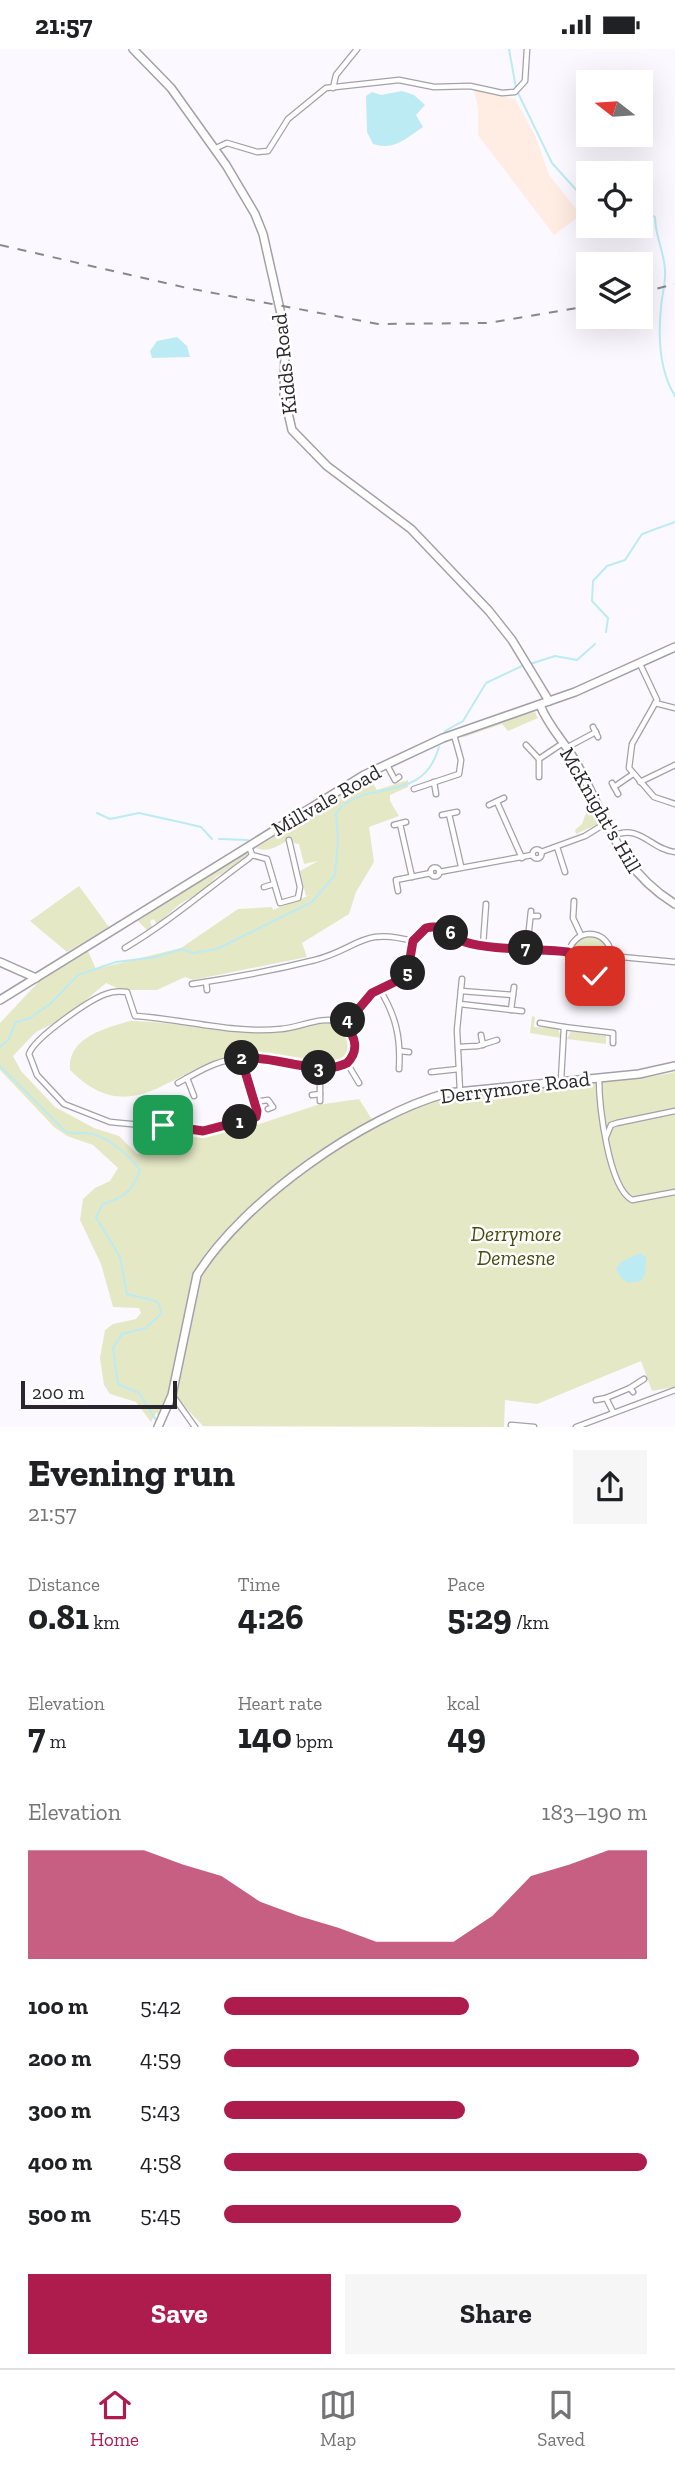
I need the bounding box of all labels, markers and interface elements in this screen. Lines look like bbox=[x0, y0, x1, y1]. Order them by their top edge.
text: 21:57 bbox=[35, 9, 92, 41]
north arrow bbox=[576, 70, 653, 147]
map controls bbox=[576, 70, 653, 329]
button: locate bbox=[576, 161, 653, 238]
button: layers bbox=[576, 252, 653, 329]
street label: Kidds Road bbox=[266, 312, 302, 416]
street label: McKnight's Hill bbox=[555, 743, 647, 878]
street label: Millvale Road bbox=[267, 759, 385, 841]
pin: 6 bbox=[434, 915, 468, 951]
text: 6 bbox=[445, 921, 456, 944]
pin: 7 bbox=[508, 930, 544, 965]
text: 7 bbox=[521, 936, 530, 959]
pin bbox=[565, 946, 625, 1006]
pin: 5 bbox=[390, 955, 426, 991]
icon: check bbox=[576, 957, 614, 995]
text: 5 bbox=[403, 961, 412, 984]
pin: 4 bbox=[330, 1003, 366, 1037]
text: 4 bbox=[342, 1008, 353, 1031]
pin: 2 bbox=[224, 1041, 260, 1075]
text: 2 bbox=[236, 1046, 247, 1069]
pin: 3 bbox=[302, 1051, 336, 1085]
text: 3 bbox=[313, 1056, 324, 1079]
street label: Derrymore Road bbox=[439, 1065, 592, 1109]
pin bbox=[133, 1095, 193, 1155]
pin: 1 bbox=[222, 1105, 258, 1139]
icon: arrive bbox=[144, 1106, 182, 1144]
text: 1 bbox=[236, 1110, 243, 1133]
park label: Derrymore Demesne bbox=[471, 1221, 561, 1270]
scale bar bbox=[21, 1377, 177, 1409]
text: 200 m bbox=[32, 1381, 84, 1404]
text: Evening run bbox=[28, 1450, 235, 1496]
button: share bbox=[573, 1450, 647, 1524]
text: 21:57 bbox=[28, 1499, 76, 1527]
text: Distance bbox=[28, 1573, 100, 1596]
text: Time bbox=[238, 1573, 280, 1596]
text: Pace bbox=[447, 1573, 485, 1596]
text: 0.81 bbox=[28, 1596, 89, 1638]
text: 4:26 bbox=[238, 1596, 304, 1638]
text: 5:29 bbox=[447, 1596, 512, 1638]
text: km bbox=[89, 1611, 120, 1634]
text: /km bbox=[512, 1611, 549, 1634]
text: Elevation bbox=[28, 1692, 105, 1715]
text: Heart rate bbox=[238, 1692, 322, 1715]
text: kcal bbox=[447, 1692, 480, 1715]
text: 7 bbox=[28, 1715, 45, 1757]
text: 140 bbox=[238, 1715, 292, 1757]
text: 49 bbox=[447, 1715, 486, 1757]
text: m bbox=[45, 1730, 66, 1753]
text: bpm bbox=[292, 1730, 333, 1753]
text: Elevation bbox=[28, 1798, 121, 1826]
text: 183–190 m bbox=[542, 1798, 647, 1826]
text: 100 m bbox=[28, 1992, 88, 2020]
text: 5:42 bbox=[140, 1992, 181, 2020]
text: 200 m bbox=[28, 2044, 91, 2072]
text: 4:59 bbox=[140, 2044, 182, 2072]
text: 300 m bbox=[28, 2096, 91, 2124]
text: 5:43 bbox=[140, 2096, 181, 2124]
text: 400 m bbox=[28, 2148, 92, 2176]
text: 4:58 bbox=[140, 2148, 182, 2176]
text: 500 m bbox=[28, 2200, 91, 2228]
text: 5:45 bbox=[140, 2200, 181, 2228]
button: Save bbox=[28, 2274, 331, 2354]
button: Share bbox=[345, 2274, 647, 2354]
tab: Home bbox=[90, 2386, 139, 2451]
tab: Map bbox=[319, 2386, 357, 2451]
tab: Saved bbox=[537, 2386, 585, 2451]

